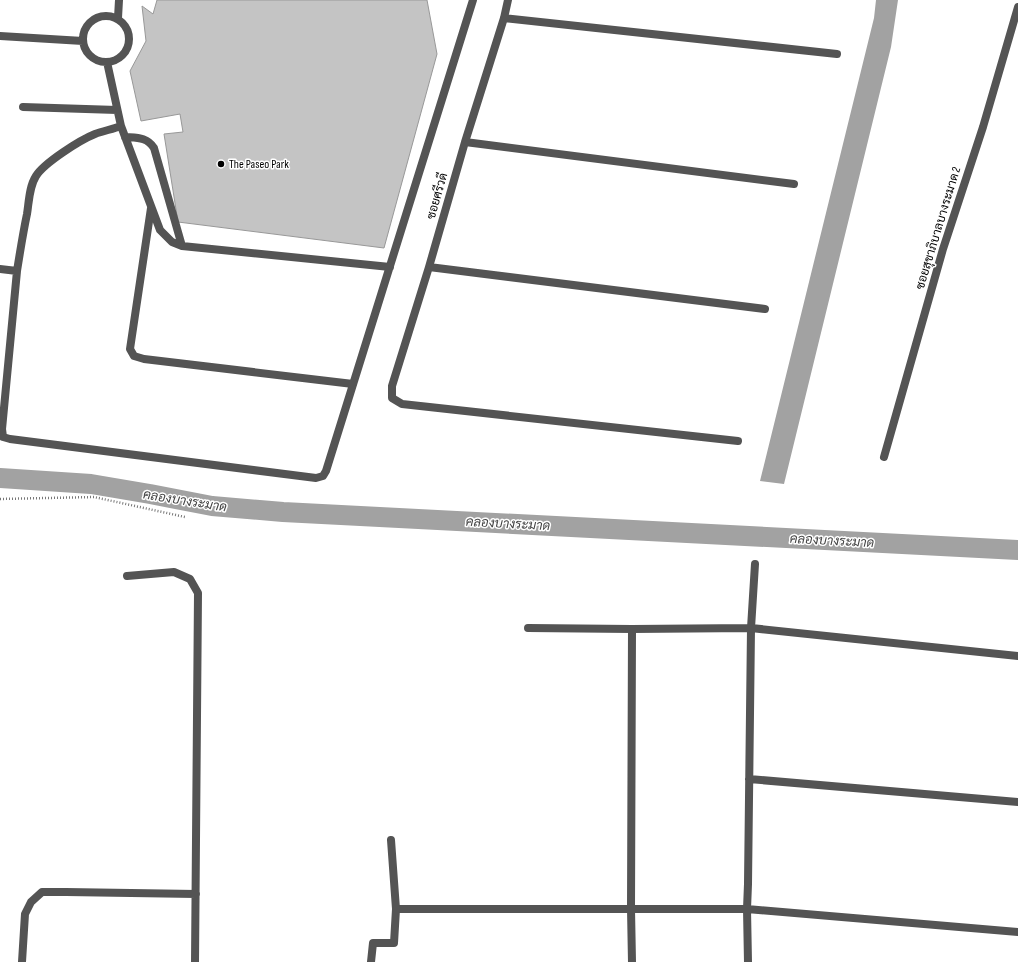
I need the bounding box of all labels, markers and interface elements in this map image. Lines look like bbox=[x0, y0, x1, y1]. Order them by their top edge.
place label: The Paseo Park bbox=[229, 157, 289, 172]
marker: The Paseo Park bbox=[216, 159, 226, 169]
street label: ซอยสุขาภิบาลบางระมาด 2 bbox=[913, 165, 965, 292]
street label: ซอยศรีวดี bbox=[423, 171, 451, 221]
water label: คลองบางระมาด bbox=[142, 486, 228, 516]
water label: คลองบางระมาด bbox=[465, 514, 551, 534]
water label: คลองบางระมาด bbox=[789, 531, 875, 551]

